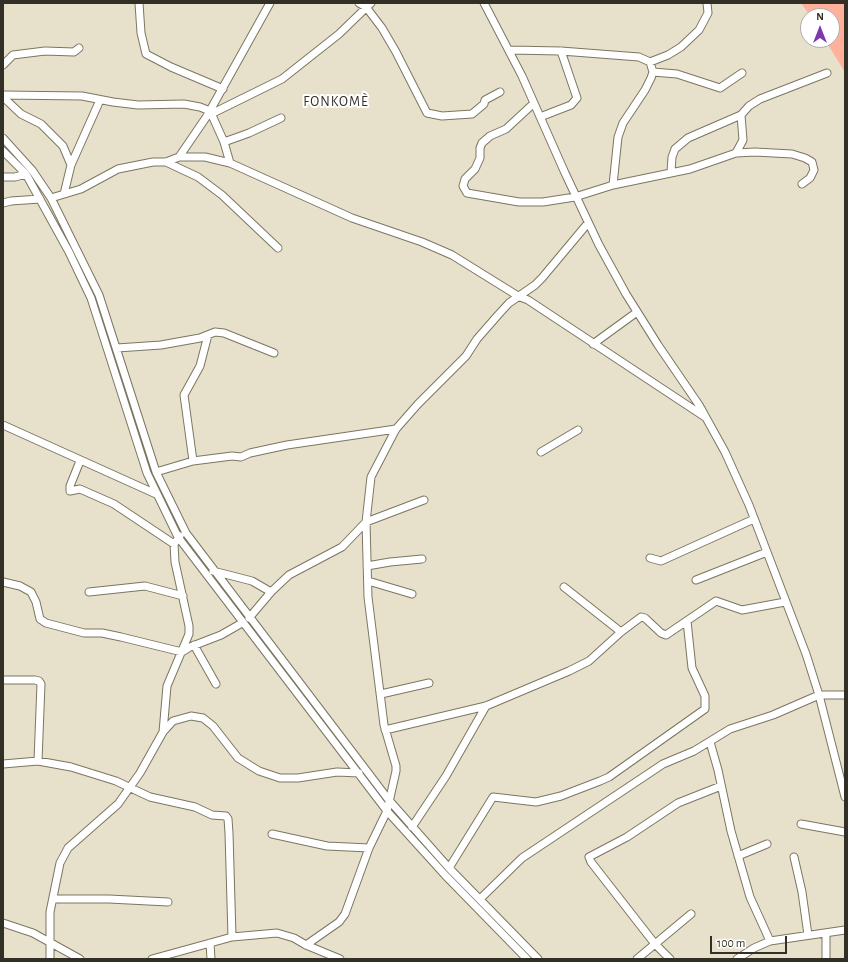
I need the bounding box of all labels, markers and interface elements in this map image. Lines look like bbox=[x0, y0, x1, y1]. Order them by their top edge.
north arrow bbox=[800, 8, 840, 48]
text: N bbox=[816, 11, 824, 22]
district label: FONKOMÈ bbox=[303, 94, 369, 110]
scale bar bbox=[712, 928, 789, 954]
text: 100 m bbox=[717, 937, 745, 949]

